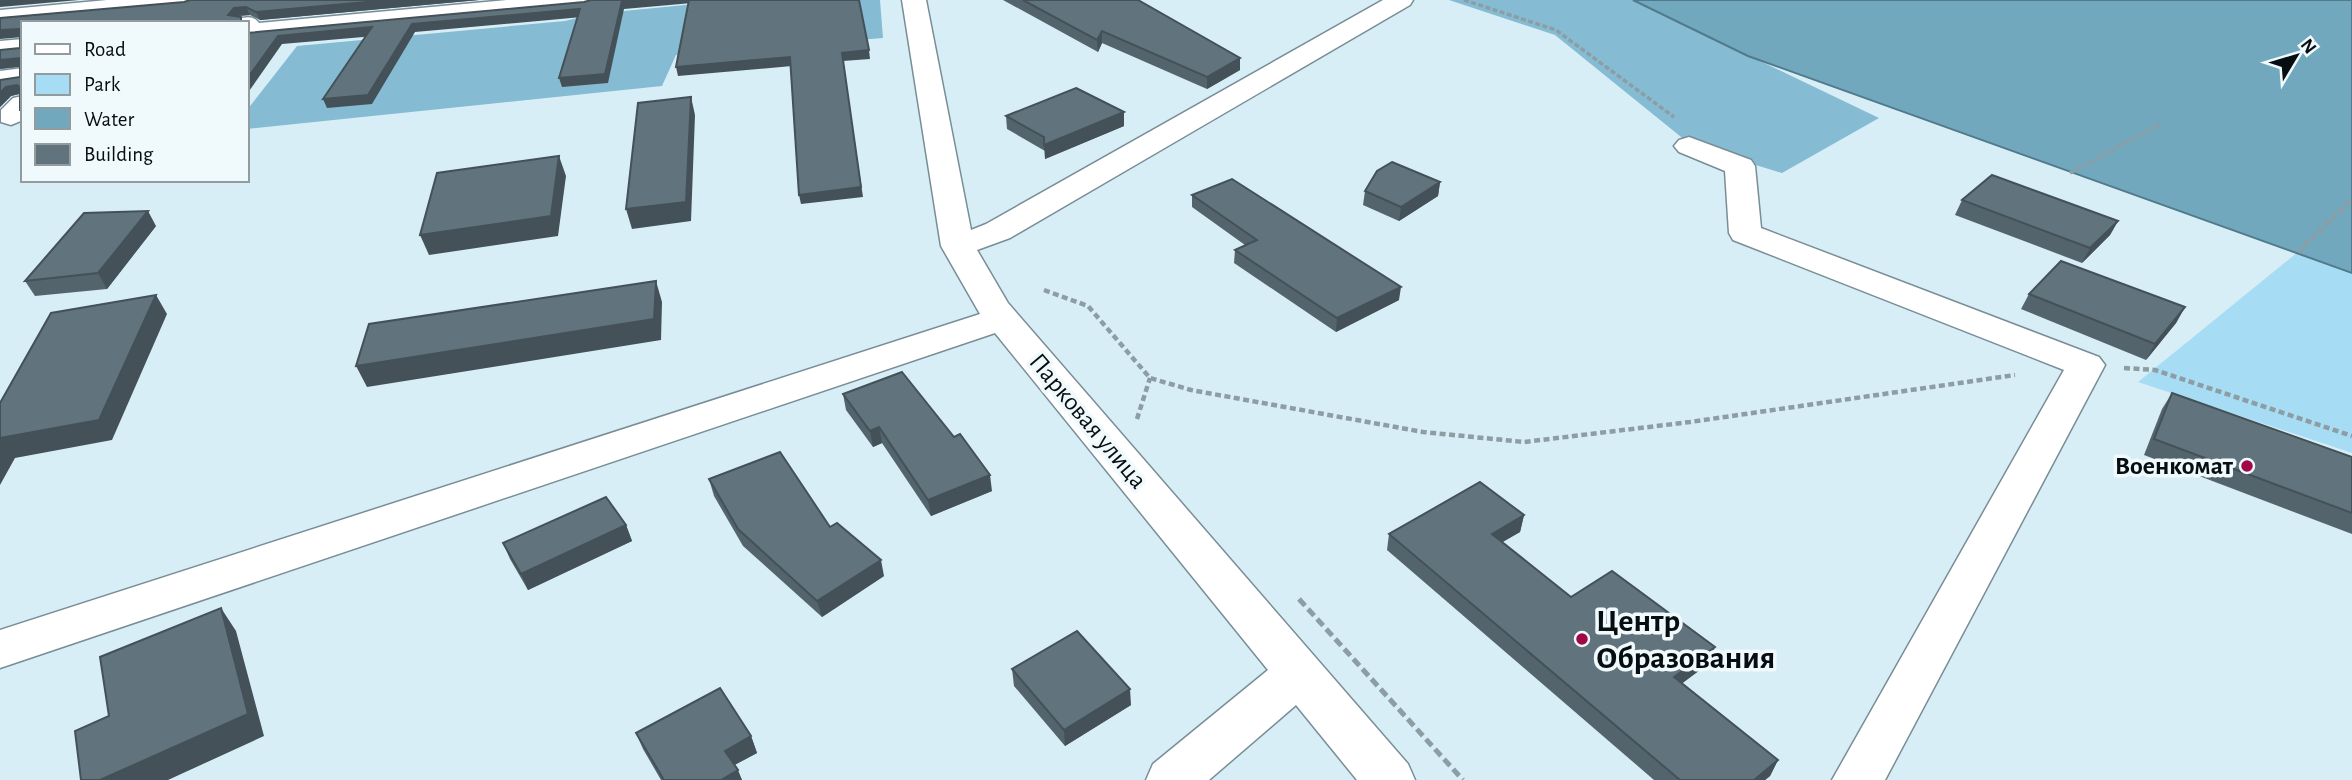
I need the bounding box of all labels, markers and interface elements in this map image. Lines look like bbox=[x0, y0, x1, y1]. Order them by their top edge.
legend bbox=[21, 21, 248, 182]
north arrow bbox=[2261, 21, 2331, 91]
text: N bbox=[2297, 35, 2320, 58]
text: Road bbox=[84, 39, 126, 60]
text: Park bbox=[84, 74, 121, 95]
text: Water bbox=[84, 109, 134, 130]
text: Building bbox=[84, 144, 154, 165]
street label: Парковая улица bbox=[1024, 349, 1152, 494]
place label: Военкомат bbox=[2115, 453, 2234, 479]
marker: Военкомат bbox=[2239, 458, 2255, 474]
place label: Центр Образования bbox=[1596, 605, 1775, 674]
marker: Центр Образования bbox=[1574, 631, 1590, 647]

